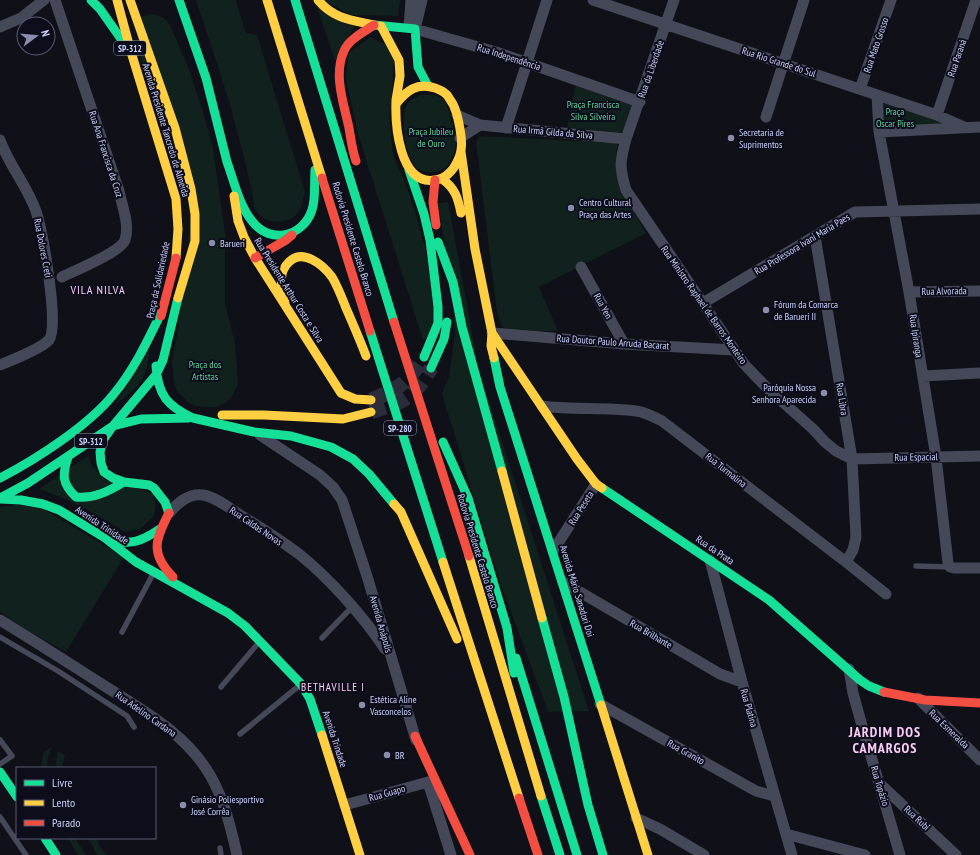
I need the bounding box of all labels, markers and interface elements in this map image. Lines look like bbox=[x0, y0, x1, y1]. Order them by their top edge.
north arrow bbox=[16, 16, 56, 56]
street label: Rua Mato Grosso bbox=[860, 16, 892, 74]
text: N bbox=[38, 28, 53, 38]
street label: Rua Paraná bbox=[945, 38, 969, 78]
street label: Rua da Liberdade bbox=[635, 39, 667, 99]
road number: SP-312 bbox=[114, 41, 146, 55]
street label: Rua Independência bbox=[476, 41, 542, 73]
street label: Rua Rio Grande do Sul bbox=[740, 44, 818, 80]
street label: Avenida Presidente Tancredo de Almeida bbox=[139, 61, 193, 199]
park label: Praça Francisca Silva Silveira bbox=[567, 98, 619, 123]
park label: Praça Oscar Pires bbox=[876, 105, 915, 130]
street label: Rua Ana Francisca da Cruz bbox=[86, 109, 126, 199]
street label: Rua Irmã Gilda da Silva bbox=[513, 122, 593, 142]
park label: Praça Jubileu de Ouro bbox=[409, 125, 453, 150]
place label: Secretaria de Suprimentos bbox=[739, 126, 784, 151]
marker: Secretaria de Suprimentos bbox=[726, 133, 736, 143]
street label: Rodovia Presidente Castelo Branco bbox=[329, 180, 377, 298]
place label: Centro Cultural Praça das Artes bbox=[579, 196, 632, 221]
marker: Centro Cultural Praça das Artes bbox=[566, 203, 576, 213]
street label: Rua Professora Ivani Maria Paes bbox=[752, 210, 853, 278]
street label: Rua Dolores Creti bbox=[31, 217, 55, 279]
street label: Rua Presidente Arthur Costa e Silva bbox=[251, 235, 327, 345]
place label: Barueri bbox=[220, 237, 245, 250]
marker: Barueri bbox=[207, 238, 217, 248]
street label: Praça da Solidariedade bbox=[143, 240, 173, 320]
street label: Rua Ministro Raphael de Barros Monteiro bbox=[658, 243, 750, 367]
district label: VILA NILVA bbox=[69, 282, 126, 297]
street label: Rua Alvorada bbox=[921, 284, 967, 298]
street label: Rua Yen bbox=[591, 291, 615, 321]
place label: Fórum da Comarca de Barueri II bbox=[774, 298, 838, 323]
marker: Fórum da Comarca de Barueri II bbox=[761, 305, 771, 315]
street label: Rua Ipiranga bbox=[906, 313, 926, 359]
street label: Rua Doutor Paulo Arruda Bacarat bbox=[556, 332, 670, 352]
park label: Praça dos Artistas bbox=[189, 358, 222, 383]
place label: Paróquia Nossa Senhora Aparecida bbox=[752, 381, 816, 406]
street label: Rua Libra bbox=[833, 382, 851, 416]
marker: Paróquia Nossa Senhora Aparecida bbox=[819, 388, 829, 398]
road number: SP-280 bbox=[384, 421, 416, 435]
road number: SP-312 bbox=[75, 434, 107, 448]
street label: Rua Turmalina bbox=[703, 450, 749, 490]
street label: Rua Espacial bbox=[894, 450, 938, 464]
street label: Rua Peseta bbox=[565, 488, 597, 528]
street label: Rodovia Presidente Castelo Branco bbox=[454, 492, 502, 610]
street label: Avenida Trinidade bbox=[73, 503, 131, 547]
street label: Rua Caldas Novas bbox=[227, 504, 285, 549]
street label: Rua da Prata bbox=[693, 532, 737, 568]
street label: Avenida Mário Sanadori Doi bbox=[557, 544, 597, 638]
street label: Avenida Anápolis bbox=[367, 594, 396, 655]
street label: Rua Brilhante bbox=[627, 617, 675, 651]
district label: BETHAVILLE I bbox=[301, 680, 365, 694]
street label: Rua Platina bbox=[737, 687, 761, 729]
street label: Rua Adelino Cardana bbox=[113, 688, 179, 740]
place label: Estética Aline Vasconcelos bbox=[369, 693, 417, 718]
marker: Estética Aline Vasconcelos bbox=[357, 700, 367, 710]
street label: Rua Esmeralda bbox=[926, 707, 972, 751]
street label: Avenida Trindade bbox=[320, 709, 350, 769]
district label: JARDIM DOS CAMARGOS bbox=[848, 723, 921, 757]
street label: Rua Granito bbox=[665, 737, 707, 767]
place label: BR bbox=[395, 749, 405, 762]
marker: BR bbox=[382, 750, 392, 760]
street label: Rua Topázio bbox=[868, 764, 892, 808]
legend bbox=[16, 767, 156, 839]
text: Livre bbox=[52, 775, 73, 790]
street label: Rua Guapo bbox=[367, 782, 407, 804]
place label: Ginásio Poliesportivo José Corrêa bbox=[190, 793, 264, 818]
text: Lento bbox=[52, 795, 75, 810]
marker: Ginásio Poliesportivo José Corrêa bbox=[178, 800, 188, 810]
street label: Rua Rubi bbox=[901, 803, 933, 833]
text: Parado bbox=[52, 815, 80, 830]

